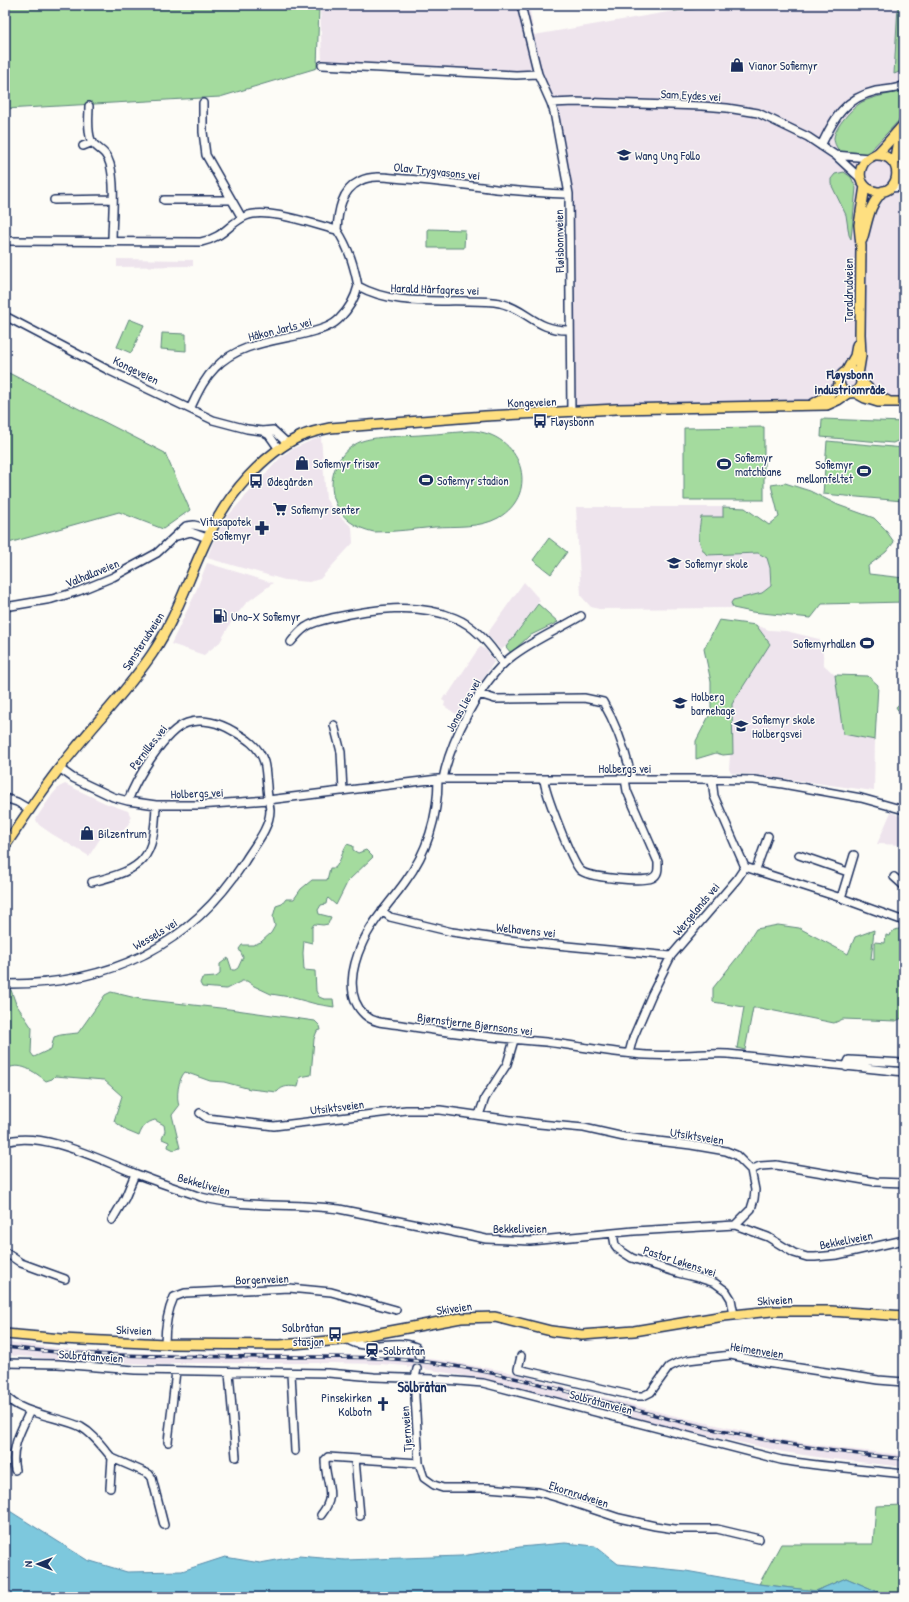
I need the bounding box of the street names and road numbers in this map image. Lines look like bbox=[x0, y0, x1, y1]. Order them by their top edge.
street label: Sam Eydes vei bbox=[660, 85, 722, 105]
street label: Olav Trygvasons vei bbox=[393, 158, 481, 184]
street label: Fløisbonnveien bbox=[550, 209, 568, 274]
street label: Taraldrudveien bbox=[840, 258, 857, 322]
street label: Harald Hårfagres vei bbox=[390, 279, 480, 299]
street label: Håkon Jarls vei bbox=[246, 313, 314, 345]
street label: Kongeveien bbox=[110, 352, 162, 388]
street label: Kongeveien bbox=[507, 393, 557, 411]
street label: Valhallaveien bbox=[63, 554, 121, 592]
street label: Sønsterudveien bbox=[118, 609, 168, 673]
street label: Jonas Lies vei bbox=[441, 675, 485, 735]
street label: Pernilles vei bbox=[125, 721, 171, 773]
street label: Holbergs vei bbox=[599, 760, 651, 777]
street label: Holbergs vei bbox=[170, 784, 224, 802]
street label: Wergelands vei bbox=[669, 879, 723, 939]
street label: Wessels vei bbox=[130, 914, 180, 954]
street label: Welhavens vei bbox=[495, 918, 557, 942]
street label: Bjørnstjerne Bjørnsons vei bbox=[416, 1008, 534, 1040]
street label: Utsiktsveien bbox=[309, 1095, 365, 1119]
street label: Utsiktsveien bbox=[669, 1123, 725, 1149]
street label: Bekkeliveien bbox=[176, 1168, 232, 1200]
street label: Bekkeliveien bbox=[493, 1220, 547, 1237]
street label: Bekkeliveien bbox=[818, 1227, 874, 1253]
street label: Pastor Løkens vei bbox=[641, 1241, 719, 1281]
street label: Borgenveien bbox=[235, 1270, 289, 1288]
street label: Skiveien bbox=[757, 1291, 793, 1309]
street label: Skiveien bbox=[435, 1297, 473, 1319]
street label: Skiveien bbox=[116, 1321, 152, 1339]
street label: Heimenveien bbox=[729, 1337, 785, 1363]
street label: Solbråtanveien bbox=[58, 1345, 124, 1367]
street label: Solbråtanveien bbox=[568, 1385, 634, 1419]
street label: Tjernveien bbox=[396, 1406, 416, 1452]
street label: Ekornrudveien bbox=[547, 1476, 611, 1512]

